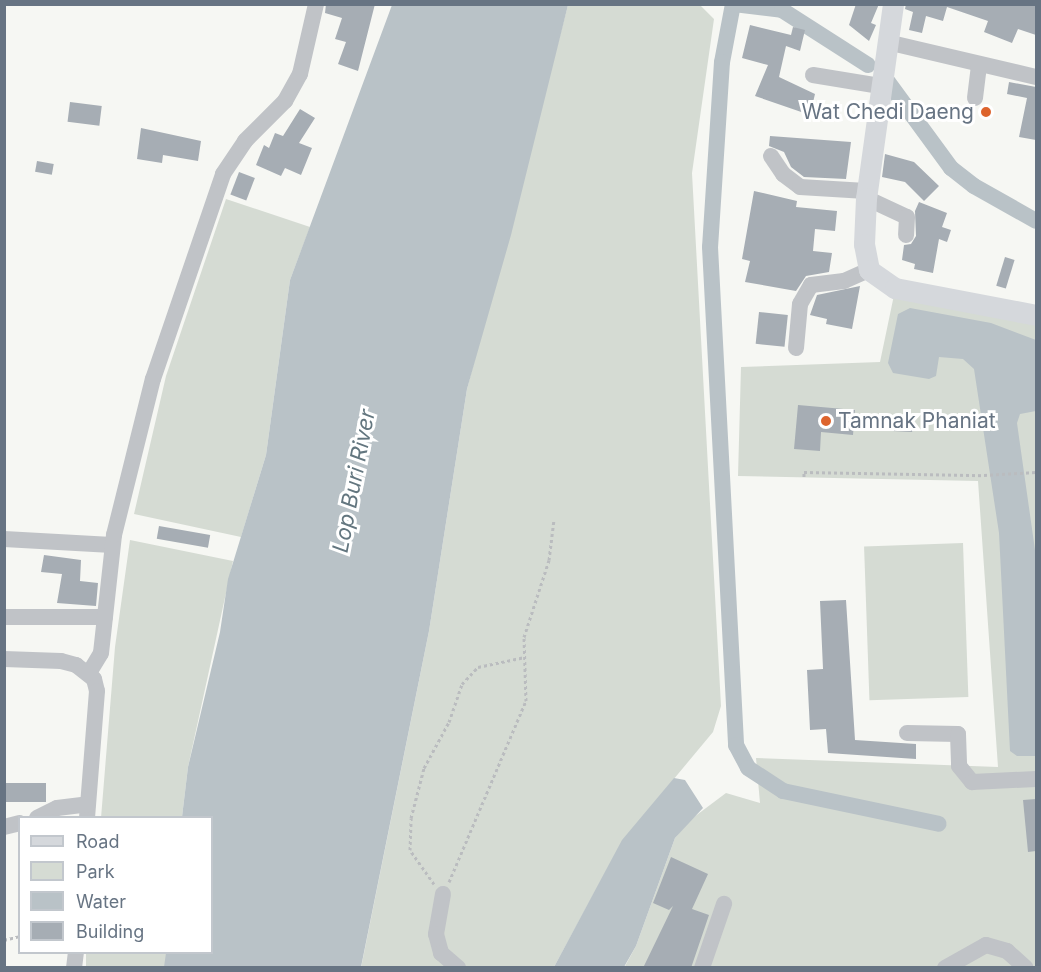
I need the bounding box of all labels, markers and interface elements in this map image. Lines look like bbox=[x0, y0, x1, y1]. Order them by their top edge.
place label: Wat Chedi Daeng bbox=[801, 99, 974, 125]
marker: Wat Chedi Daeng bbox=[979, 105, 993, 119]
water label: Lop Buri River bbox=[327, 407, 381, 555]
place label: Tamnak Phaniat bbox=[838, 408, 996, 434]
marker: Tamnak Phaniat bbox=[819, 414, 833, 428]
legend bbox=[18, 816, 213, 954]
text: Road bbox=[76, 831, 119, 852]
text: Park bbox=[76, 861, 115, 882]
text: Water bbox=[76, 891, 126, 912]
text: Building bbox=[76, 921, 144, 942]

